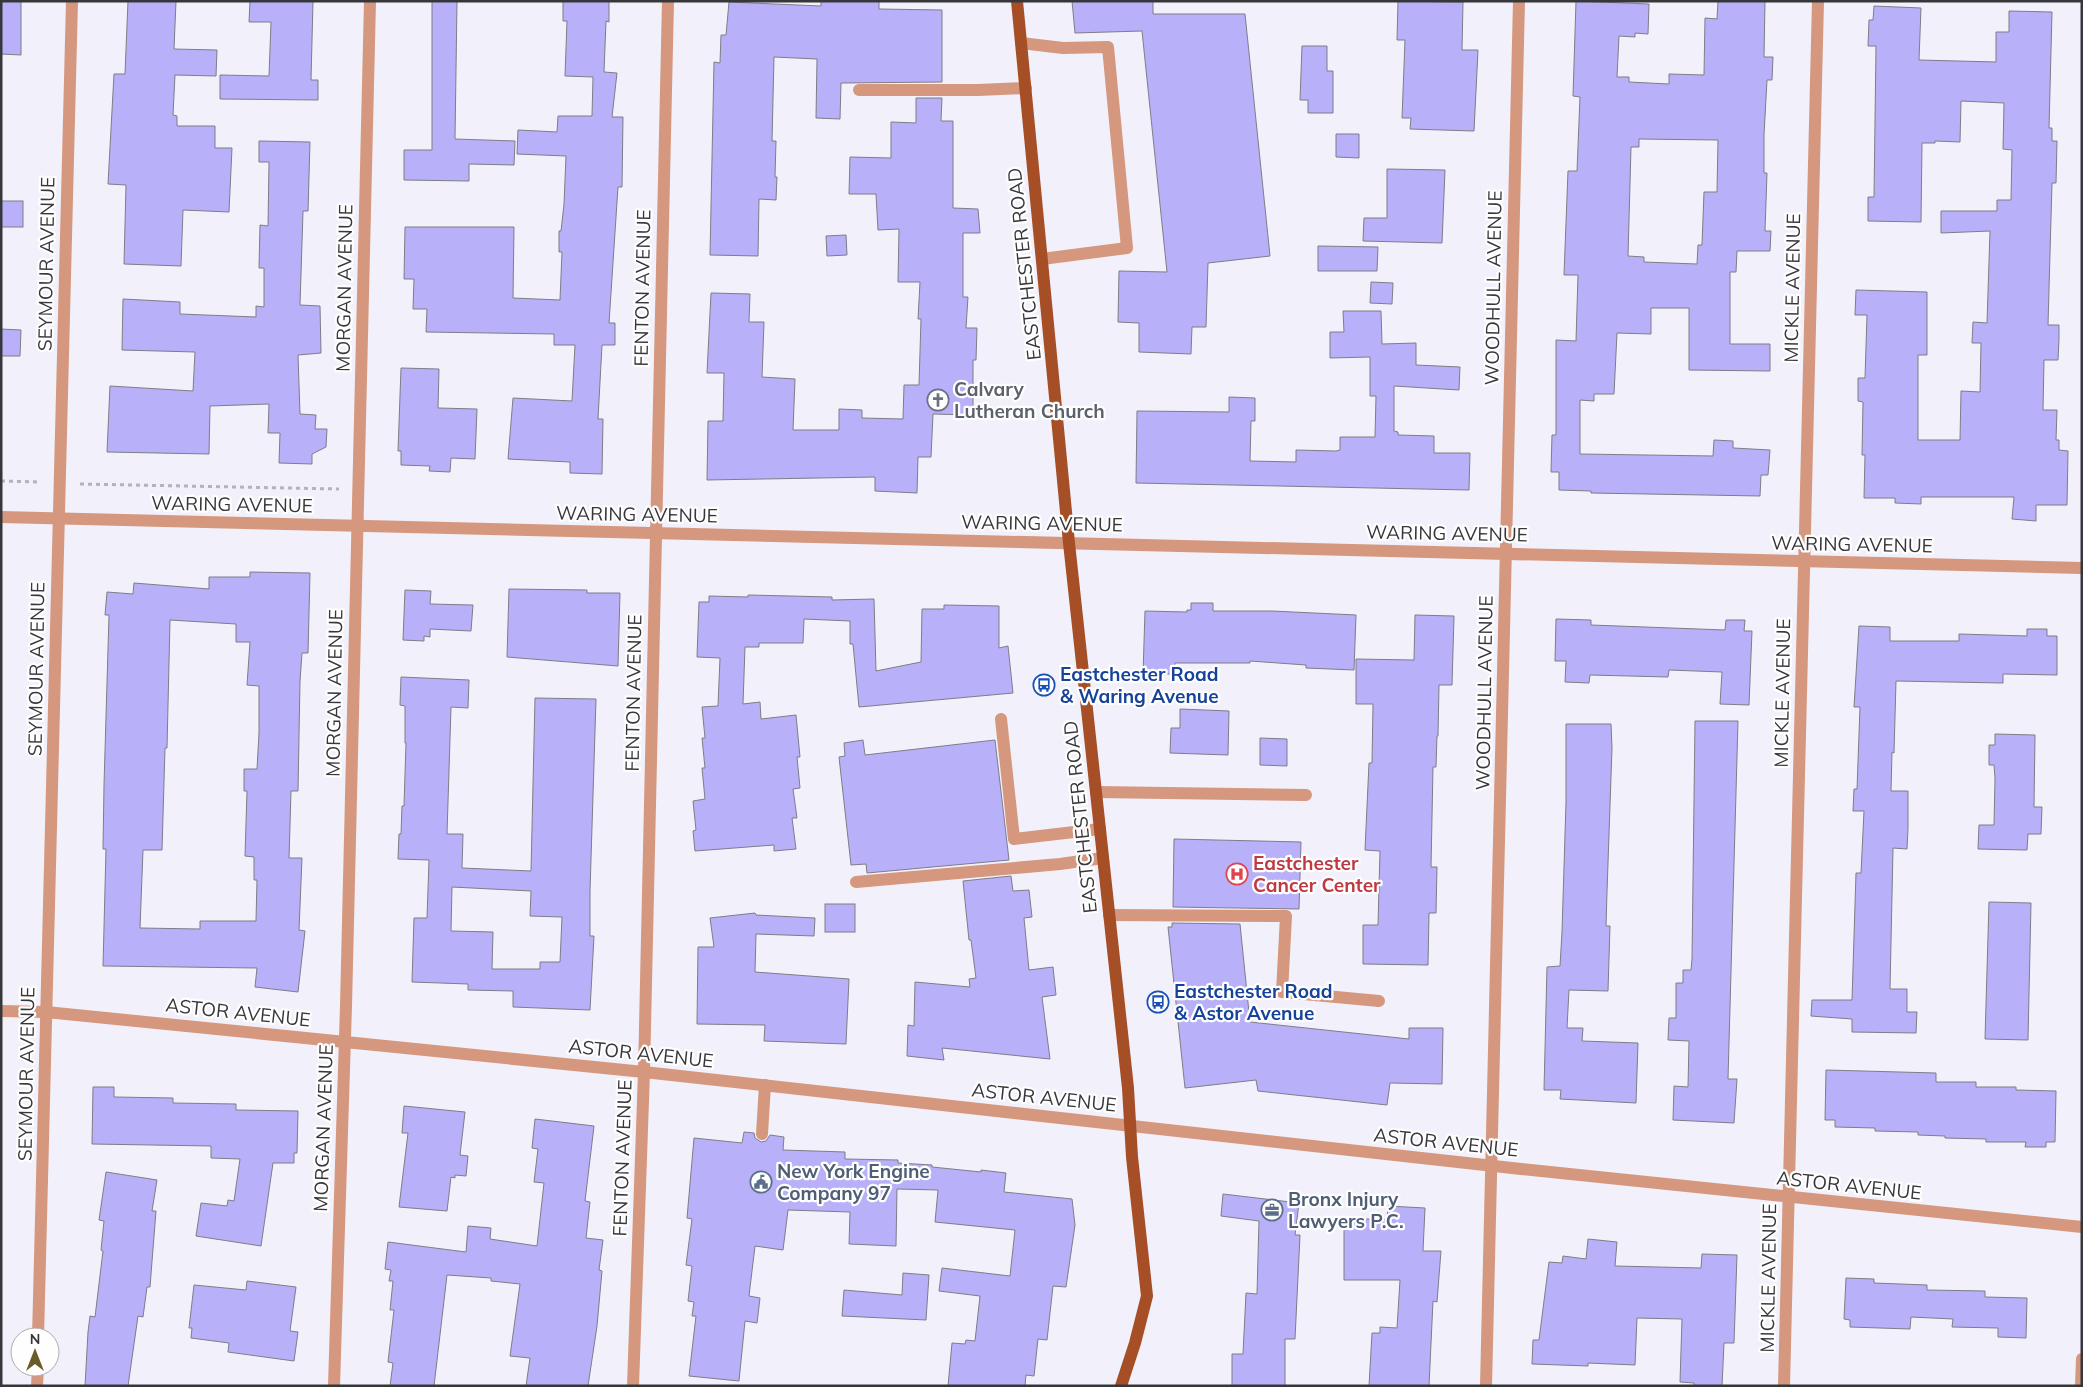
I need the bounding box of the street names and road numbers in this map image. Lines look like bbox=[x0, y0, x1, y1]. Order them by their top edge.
street label: EASTCHESTER ROAD bbox=[1002, 167, 1046, 361]
street label: SEYMOUR AVENUE bbox=[32, 177, 60, 351]
street label: WOODHULL AVENUE bbox=[1479, 190, 1507, 386]
street label: MORGAN AVENUE bbox=[331, 204, 357, 372]
street label: FENTON AVENUE bbox=[629, 209, 655, 367]
street label: MICKLE AVENUE bbox=[1779, 213, 1805, 363]
street label: WARING AVENUE bbox=[151, 491, 313, 517]
street label: WARING AVENUE bbox=[556, 501, 718, 527]
street label: WARING AVENUE bbox=[961, 510, 1123, 536]
street label: WARING AVENUE bbox=[1366, 520, 1528, 546]
street label: WARING AVENUE bbox=[1771, 531, 1933, 557]
street label: SEYMOUR AVENUE bbox=[22, 582, 50, 756]
street label: WOODHULL AVENUE bbox=[1470, 595, 1498, 791]
street label: MORGAN AVENUE bbox=[321, 609, 347, 777]
street label: FENTON AVENUE bbox=[620, 614, 646, 772]
street label: MICKLE AVENUE bbox=[1769, 618, 1795, 768]
street label: EASTCHESTER ROAD bbox=[1058, 720, 1102, 914]
street label: SEYMOUR AVENUE bbox=[12, 987, 40, 1161]
street label: ASTOR AVENUE bbox=[164, 992, 312, 1032]
street label: ASTOR AVENUE bbox=[567, 1033, 715, 1073]
street label: MORGAN AVENUE bbox=[308, 1044, 338, 1212]
street label: ASTOR AVENUE bbox=[970, 1077, 1118, 1117]
street label: FENTON AVENUE bbox=[607, 1079, 637, 1237]
street label: ASTOR AVENUE bbox=[1372, 1122, 1520, 1162]
street label: ASTOR AVENUE bbox=[1775, 1165, 1923, 1205]
street label: MICKLE AVENUE bbox=[1755, 1203, 1781, 1353]

